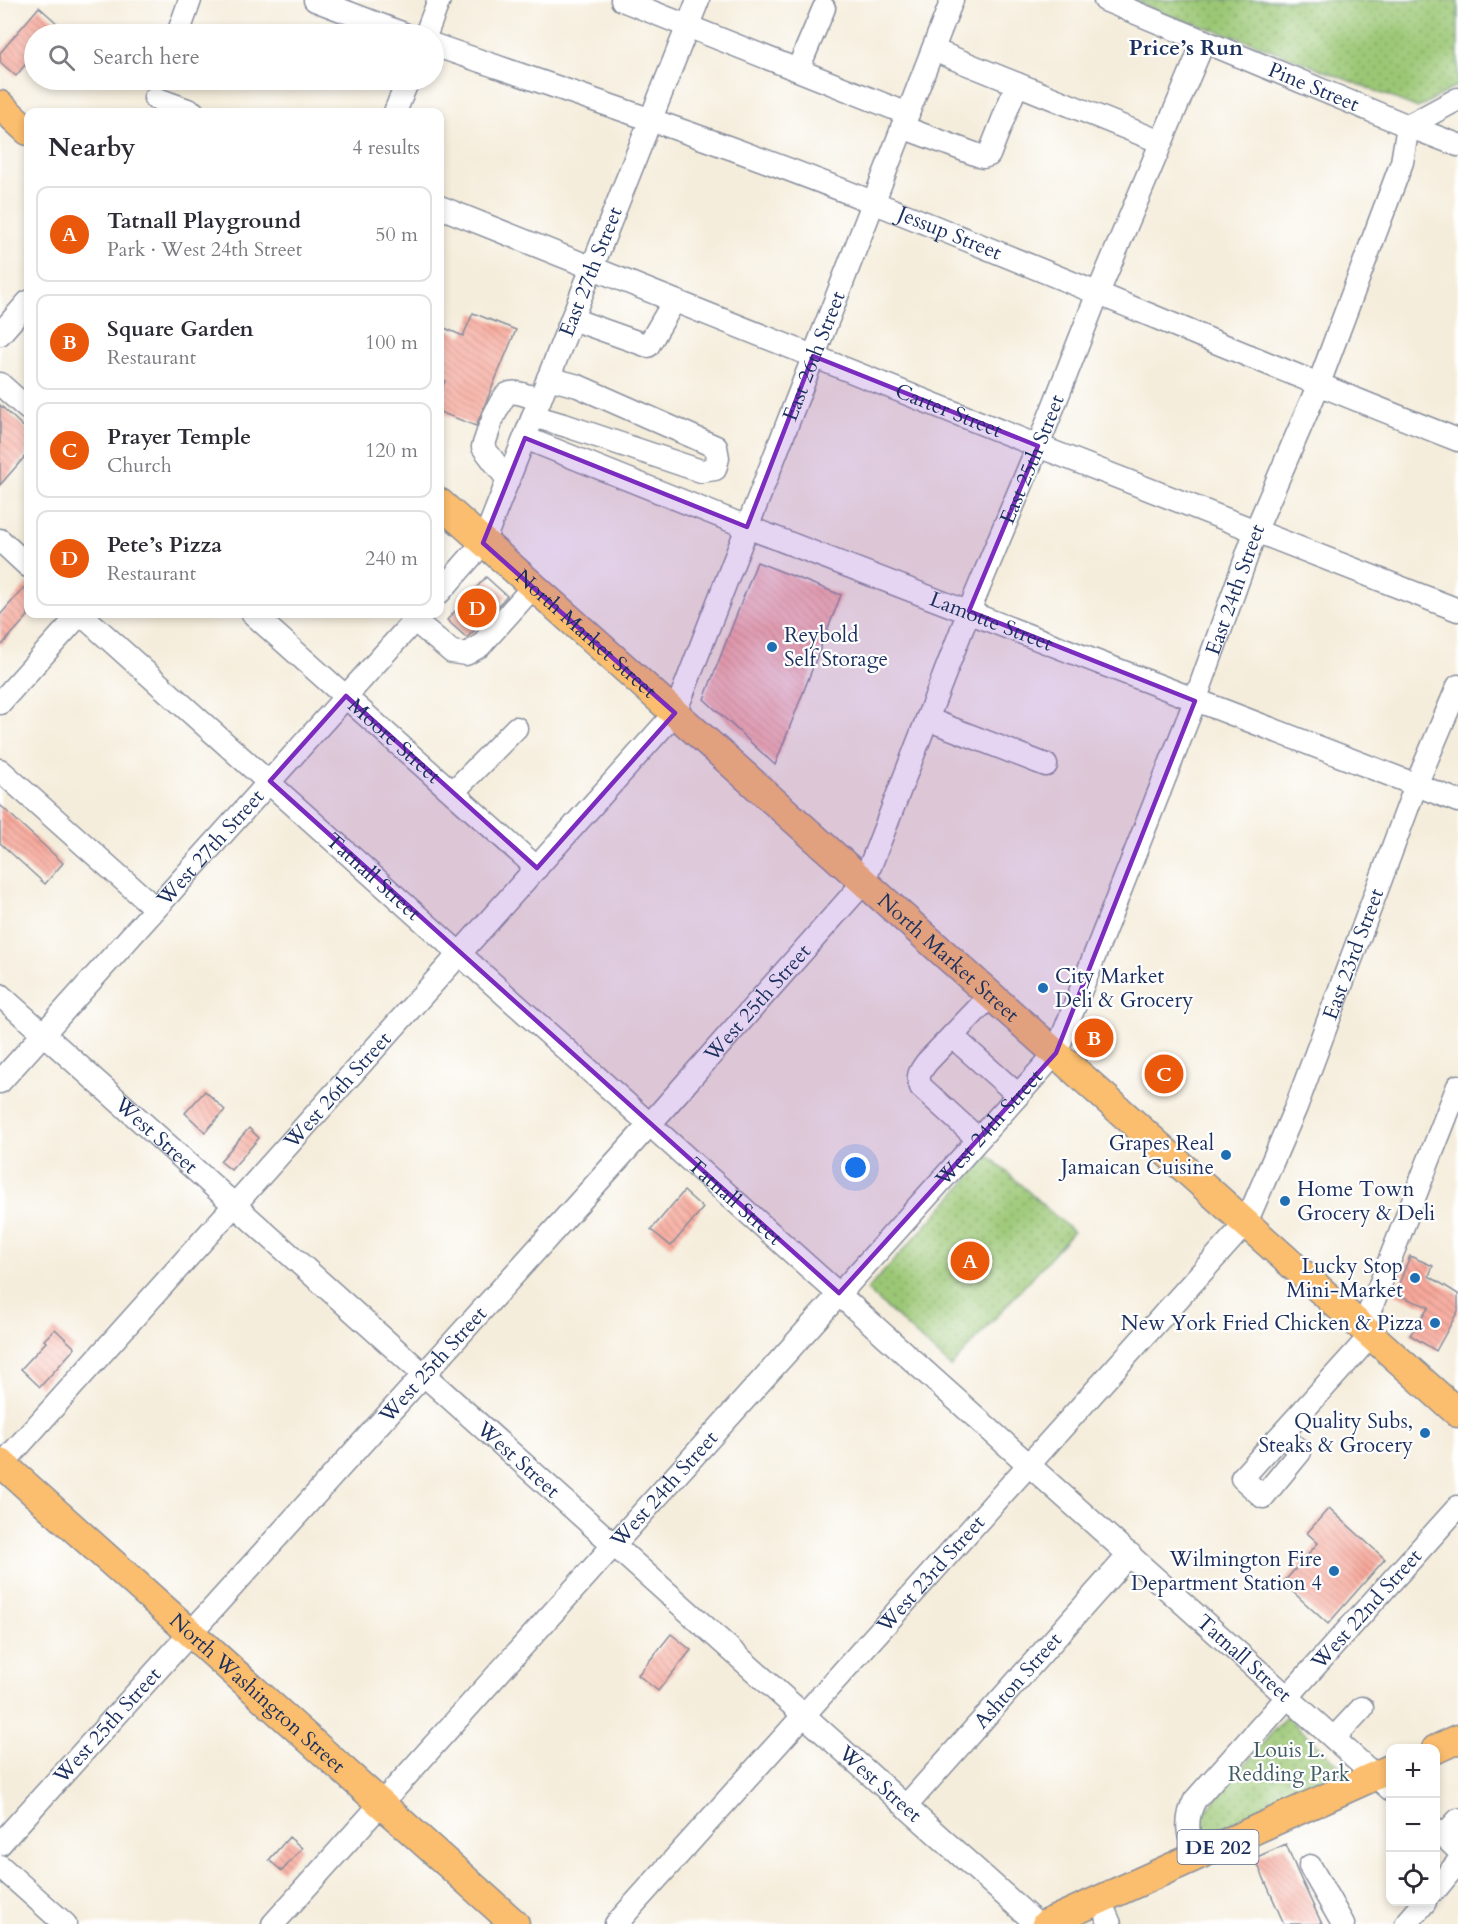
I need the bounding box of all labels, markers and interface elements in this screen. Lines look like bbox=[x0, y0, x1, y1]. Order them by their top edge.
search box bbox=[24, 24, 444, 90]
district label: Price’s Run bbox=[1129, 33, 1243, 63]
icon: search bbox=[45, 41, 78, 74]
text: Search here bbox=[93, 42, 200, 72]
street label: Pine Street bbox=[1264, 55, 1364, 119]
text: Nearby bbox=[48, 130, 136, 165]
text: 4 results bbox=[352, 134, 420, 161]
street label: Jessup Street bbox=[891, 198, 1006, 267]
street label: East 27th Street bbox=[552, 202, 629, 341]
text: Tatnall Playground bbox=[107, 206, 301, 236]
text: A bbox=[62, 221, 77, 248]
text: 50 m bbox=[375, 221, 418, 248]
text: Park · West 24th Street bbox=[107, 236, 302, 263]
street label: East 26th Street bbox=[775, 286, 852, 425]
text: Square Garden bbox=[107, 314, 254, 344]
text: B bbox=[62, 329, 77, 356]
text: 100 m bbox=[365, 329, 418, 356]
text: Restaurant bbox=[107, 344, 196, 371]
street label: Carter Street bbox=[891, 376, 1007, 445]
street label: East 25th Street bbox=[993, 390, 1071, 528]
text: Prayer Temple bbox=[107, 422, 251, 452]
text: C bbox=[62, 437, 77, 464]
text: 120 m bbox=[365, 437, 418, 464]
text: Church bbox=[107, 452, 172, 479]
street label: East 24th Street bbox=[1198, 519, 1272, 659]
text: Pete’s Pizza bbox=[107, 530, 222, 560]
text: D bbox=[61, 545, 78, 572]
text: 240 m bbox=[365, 545, 418, 572]
text: Restaurant bbox=[107, 560, 196, 587]
street label: North Market Street bbox=[509, 563, 664, 705]
street label: Lamotte Street bbox=[925, 584, 1057, 658]
pin: D bbox=[458, 586, 496, 630]
place label: Reybold Self Storage bbox=[784, 621, 888, 674]
marker: Reybold Self Storage bbox=[765, 640, 779, 654]
street label: Moore Street bbox=[342, 691, 448, 790]
street label: West 27th Street bbox=[150, 783, 271, 913]
street label: Tatnall Street bbox=[319, 826, 428, 927]
street label: East 23rd Street bbox=[1315, 884, 1391, 1024]
street label: North Market Street bbox=[871, 886, 1026, 1029]
street label: West 25th Street bbox=[697, 937, 817, 1068]
place label: City Market Deli & Grocery bbox=[1055, 962, 1193, 1015]
marker: City Market Deli & Grocery bbox=[1036, 981, 1050, 995]
pin: B bbox=[1074, 1016, 1114, 1060]
street label: West 26th Street bbox=[277, 1025, 398, 1156]
pin: C bbox=[1144, 1052, 1184, 1096]
street label: West 24th Street bbox=[928, 1063, 1049, 1193]
street label: West Street bbox=[108, 1089, 205, 1180]
place label: Grapes Real Jamaican Cuisine bbox=[1058, 1129, 1214, 1182]
marker: Grapes Real Jamaican Cuisine bbox=[1219, 1148, 1233, 1162]
street label: Tatnall Street bbox=[681, 1151, 789, 1252]
your location bbox=[841, 1153, 870, 1182]
place label: Home Town Grocery & Deli bbox=[1297, 1175, 1435, 1228]
marker: Home Town Grocery & Deli bbox=[1278, 1194, 1292, 1208]
pin: A bbox=[950, 1238, 990, 1284]
place label: Lucky Stop Mini-Market bbox=[1286, 1252, 1403, 1305]
marker: Lucky Stop Mini-Market bbox=[1408, 1271, 1422, 1285]
street label: West 25th Street bbox=[372, 1300, 493, 1430]
place label: New York Fried Chicken & Pizza bbox=[1121, 1309, 1423, 1338]
marker: New York Fried Chicken & Pizza bbox=[1428, 1316, 1442, 1330]
place label: Quality Subs, Steaks & Grocery bbox=[1259, 1407, 1413, 1460]
street label: West Street bbox=[470, 1414, 567, 1505]
street label: West 24th Street bbox=[603, 1424, 725, 1554]
marker: Quality Subs, Steaks & Grocery bbox=[1418, 1426, 1432, 1440]
street label: West 23rd Street bbox=[870, 1508, 992, 1639]
street label: West 22nd Street bbox=[1304, 1542, 1429, 1676]
place label: Wilmington Fire Department Station 4 bbox=[1131, 1545, 1322, 1598]
marker: Wilmington Fire Department Station 4 bbox=[1327, 1564, 1341, 1578]
street label: North Washington Street bbox=[163, 1606, 352, 1780]
street label: Tatnall Street bbox=[1190, 1608, 1298, 1709]
street label: Ashton Street bbox=[967, 1626, 1068, 1735]
street label: West 25th Street bbox=[46, 1660, 168, 1791]
park label: Louis L. Redding Park bbox=[1228, 1736, 1351, 1789]
street label: West Street bbox=[832, 1738, 929, 1829]
map controls bbox=[1386, 1744, 1440, 1906]
button: + bbox=[1386, 1744, 1440, 1798]
button: − bbox=[1386, 1798, 1440, 1852]
road number: DE 202 bbox=[1178, 1830, 1258, 1864]
button: locate bbox=[1386, 1852, 1440, 1906]

